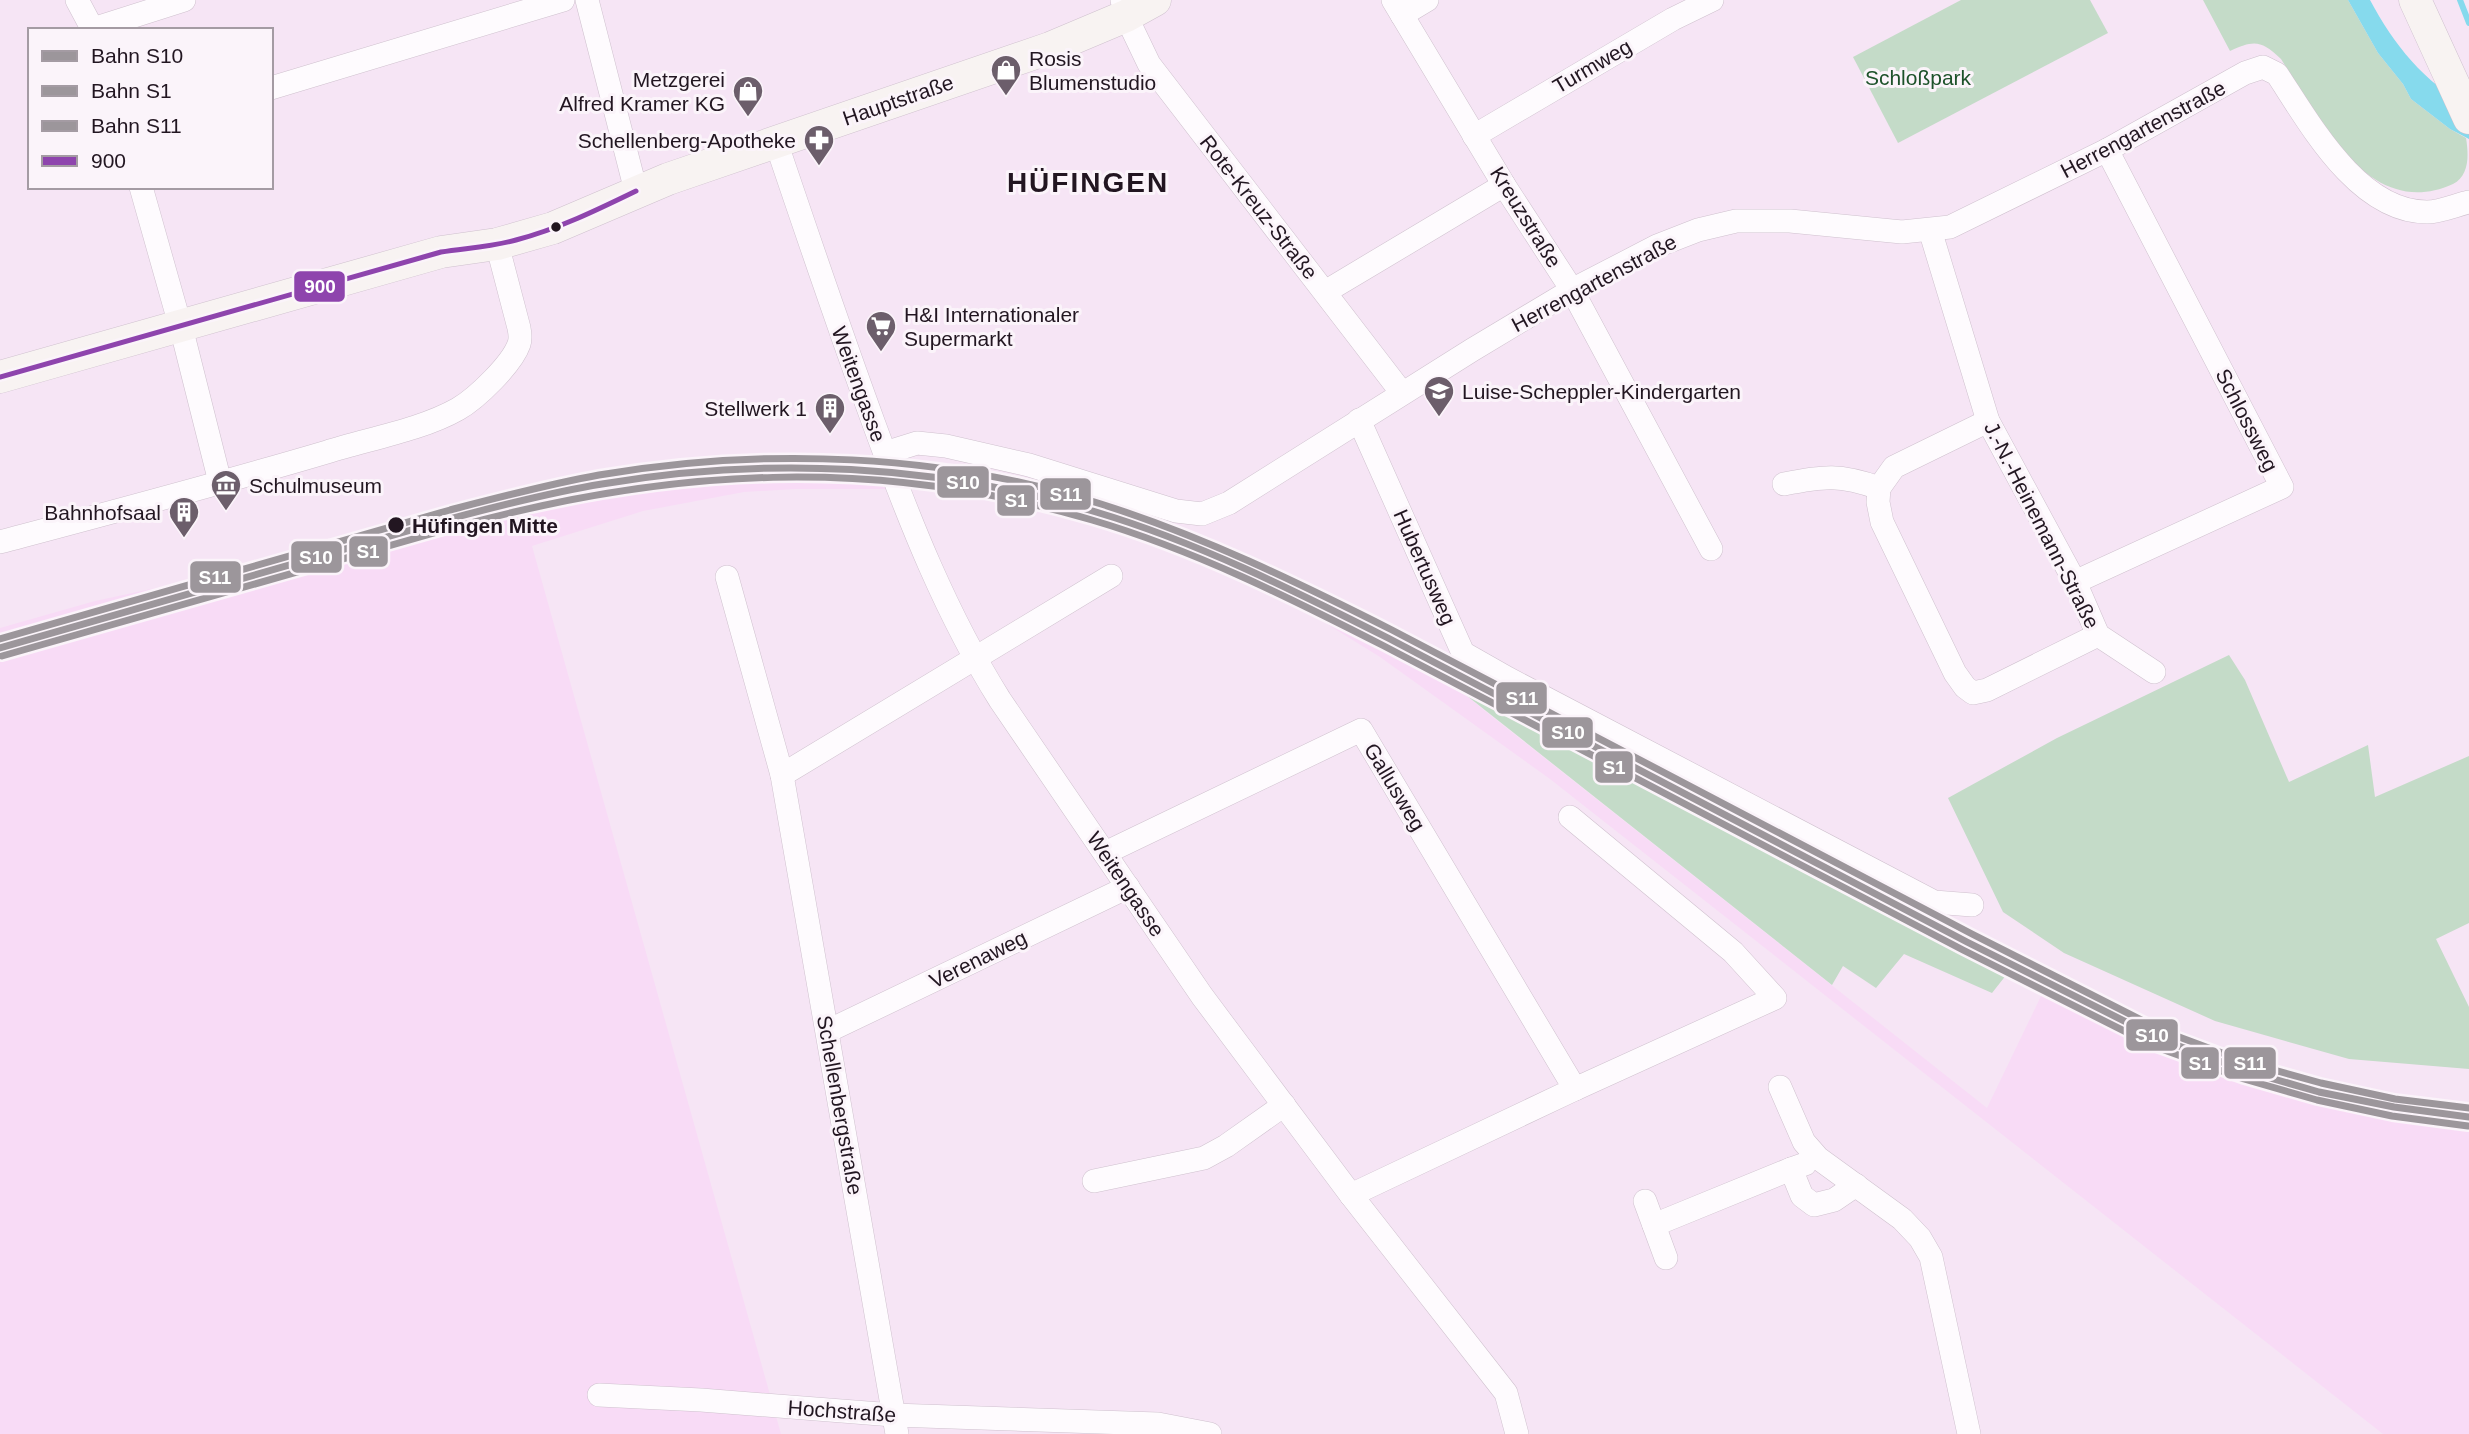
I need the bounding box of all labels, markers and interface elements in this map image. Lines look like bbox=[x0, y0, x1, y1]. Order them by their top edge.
legend bbox=[28, 28, 273, 189]
street label: Turmweg bbox=[1549, 34, 1635, 98]
text: Bahn S10 bbox=[91, 44, 183, 67]
place label: Rosis Blumenstudio bbox=[1029, 47, 1156, 94]
shop icon: Rosis Blumenstudio bbox=[989, 53, 1023, 97]
park label: Schloßpark bbox=[1865, 66, 1972, 89]
place label: Metzgerei Alfred Kramer KG bbox=[559, 68, 725, 115]
street label: Hauptstraße bbox=[840, 70, 956, 130]
shop icon: Metzgerei Alfred Kramer KG bbox=[731, 74, 765, 118]
street label: Herrengartenstraße bbox=[2057, 76, 2229, 182]
text: Bahn S1 bbox=[91, 79, 172, 102]
text: Bahn S11 bbox=[91, 114, 182, 137]
pharmacy icon: Schellenberg-Apotheke bbox=[802, 123, 836, 167]
place label: Schellenberg-Apotheke bbox=[578, 129, 796, 152]
street label: Rote-Kreuz-Straße bbox=[1196, 130, 1322, 284]
text: 900 bbox=[91, 149, 126, 172]
street label: Kreuzstraße bbox=[1486, 162, 1566, 272]
district label: HÜFINGEN bbox=[1007, 167, 1169, 198]
unlabelled marker bbox=[549, 220, 563, 234]
street label: Herrengartenstraße bbox=[1508, 230, 1680, 336]
line badge: 900 bbox=[293, 270, 346, 303]
text: 900 bbox=[304, 276, 336, 297]
place label: H&I Internationaler Supermarkt bbox=[904, 303, 1079, 350]
supermarket icon: H&I Internationaler Supermarkt bbox=[864, 309, 898, 353]
street label: Weitengasse bbox=[827, 323, 891, 445]
street label: Schlossweg bbox=[2211, 365, 2283, 475]
school or university icon: Luise-Scheppler-Kindergarten bbox=[1422, 374, 1456, 418]
place label: Luise-Scheppler-Kindergarten bbox=[1462, 380, 1741, 403]
building icon: Stellwerk 1 bbox=[813, 391, 847, 435]
place label: Stellwerk 1 bbox=[704, 397, 807, 420]
street label: J.-N.-Heinemann-Straße bbox=[1980, 418, 2104, 632]
line badge: S10 bbox=[936, 465, 990, 499]
museum icon: Schulmuseum bbox=[209, 468, 243, 512]
text: S10 bbox=[946, 472, 980, 493]
place label: Schulmuseum bbox=[249, 474, 382, 497]
line badge: S11 bbox=[1039, 477, 1092, 511]
line badge: S1 bbox=[996, 484, 1036, 517]
text: S11 bbox=[1050, 484, 1083, 505]
text: S1 bbox=[1004, 490, 1028, 511]
building icon: Bahnhofsaal bbox=[167, 495, 201, 539]
place label: Bahnhofsaal bbox=[44, 501, 161, 524]
street label: Hubertusweg bbox=[1389, 506, 1461, 628]
place label: Hüfingen Mitte bbox=[412, 514, 558, 537]
marker: Hüfingen Mitte bbox=[386, 515, 406, 535]
line badge: S1 bbox=[348, 535, 389, 568]
line badge: S10 bbox=[290, 540, 343, 574]
text: S1 bbox=[356, 541, 380, 562]
text: S10 bbox=[299, 547, 333, 568]
line badge: S11 bbox=[189, 560, 242, 594]
text: S11 bbox=[199, 567, 232, 588]
line badge: S11 bbox=[1495, 681, 1548, 715]
text: S11 bbox=[1506, 688, 1539, 709]
line badge: S10 bbox=[1541, 716, 1594, 749]
text: S10 bbox=[1551, 722, 1585, 743]
street label: Gallusweg bbox=[1360, 739, 1430, 835]
line badge: S1 bbox=[1594, 750, 1634, 784]
text: S1 bbox=[1602, 757, 1626, 778]
street label: Weitengasse bbox=[1083, 827, 1169, 941]
street label: Verenaweg bbox=[926, 926, 1030, 992]
street label: Schellenbergstraße bbox=[813, 1013, 867, 1197]
line badge: S10 bbox=[2125, 1018, 2179, 1052]
text: S10 bbox=[2135, 1025, 2169, 1046]
line badge: S1 bbox=[2180, 1046, 2220, 1080]
line badge: S11 bbox=[2223, 1046, 2277, 1080]
text: S1 bbox=[2188, 1053, 2212, 1074]
text: S11 bbox=[2234, 1053, 2267, 1074]
street label: Hochstraße bbox=[787, 1396, 897, 1426]

